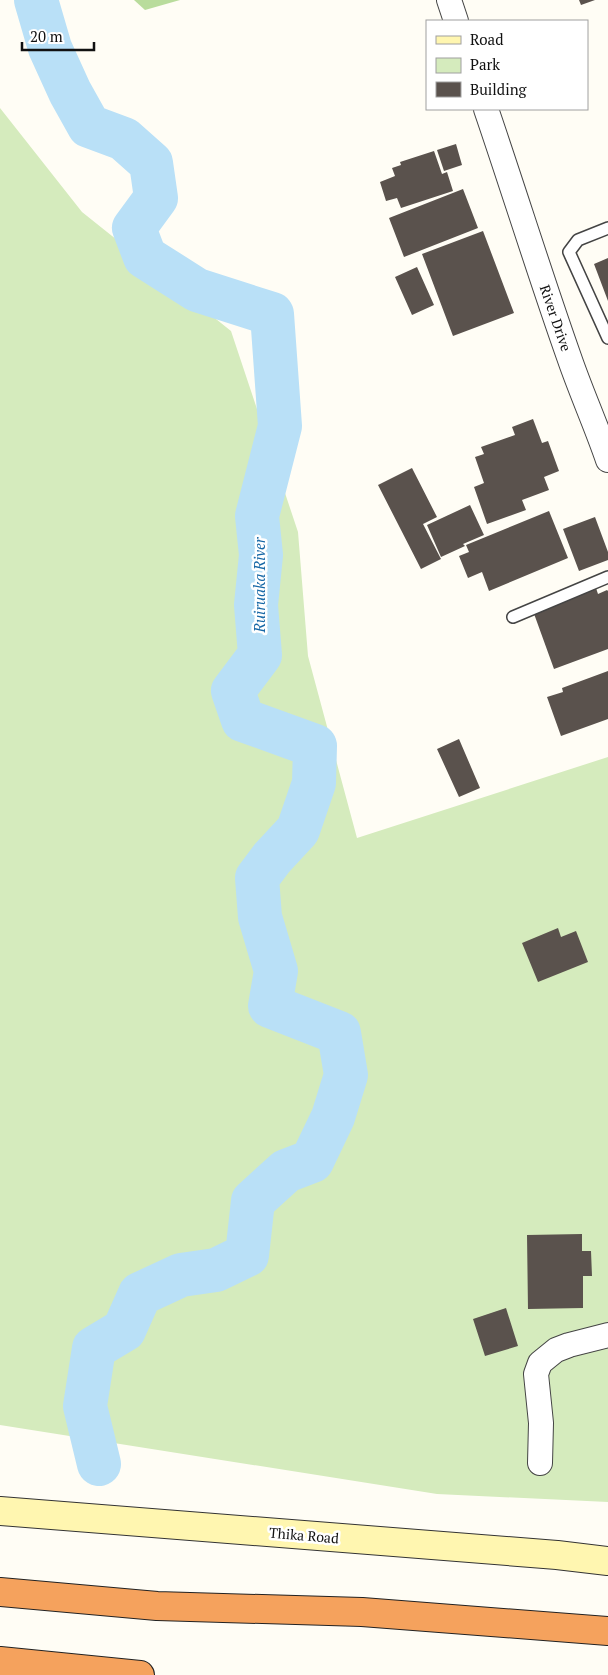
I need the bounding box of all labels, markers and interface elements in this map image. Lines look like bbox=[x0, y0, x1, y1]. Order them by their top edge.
scale bar bbox=[22, 20, 95, 52]
legend bbox=[426, 20, 588, 110]
text: 20 m bbox=[30, 26, 63, 46]
text: Road bbox=[470, 29, 503, 49]
text: Park bbox=[470, 54, 500, 74]
text: Building bbox=[470, 79, 528, 99]
street label: River Drive bbox=[536, 282, 576, 354]
water label: Ruiruaka River bbox=[249, 536, 269, 633]
street label: Thika Road bbox=[268, 1522, 340, 1548]

